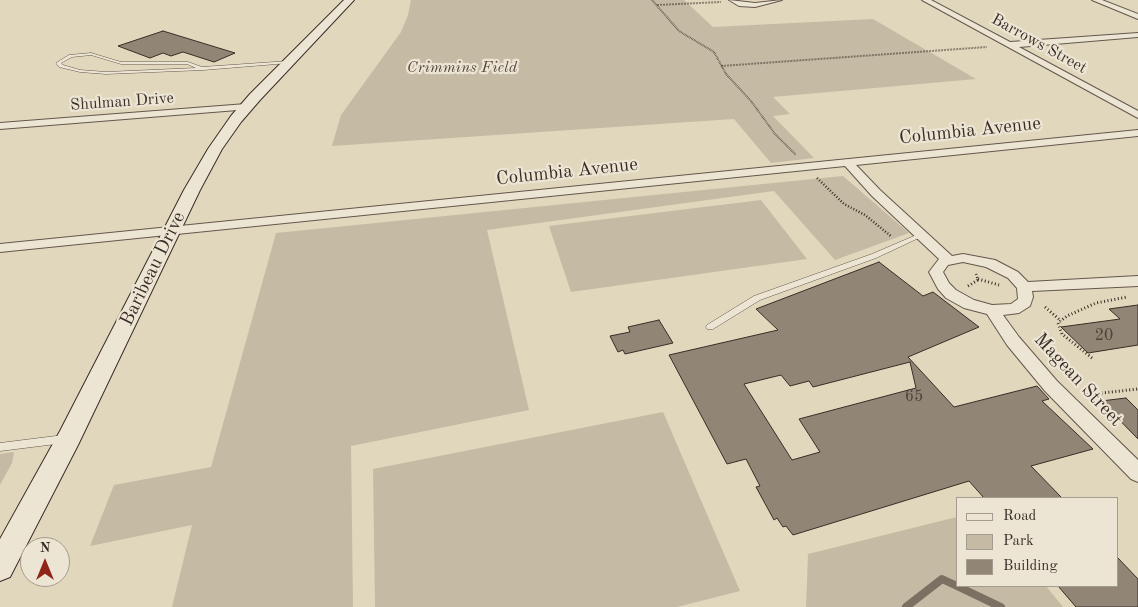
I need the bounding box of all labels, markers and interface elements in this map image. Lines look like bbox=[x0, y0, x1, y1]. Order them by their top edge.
street label: Barrows Street bbox=[988, 10, 1090, 78]
park label: Crimmins Field bbox=[407, 58, 517, 78]
street label: Shulman Drive bbox=[70, 89, 174, 115]
street label: Columbia Avenue bbox=[898, 112, 1042, 150]
street label: Columbia Avenue bbox=[495, 153, 639, 191]
street label: Baribeau Drive bbox=[115, 208, 191, 330]
house number: 20 bbox=[1095, 326, 1113, 346]
street label: Magean Street bbox=[1029, 328, 1127, 432]
house number: 65 bbox=[905, 387, 923, 407]
legend bbox=[956, 497, 1118, 587]
text: Road bbox=[1003, 509, 1036, 524]
text: Park bbox=[1003, 534, 1034, 549]
north arrow bbox=[20, 537, 70, 587]
text: N bbox=[40, 541, 50, 555]
text: Building bbox=[1003, 559, 1058, 574]

